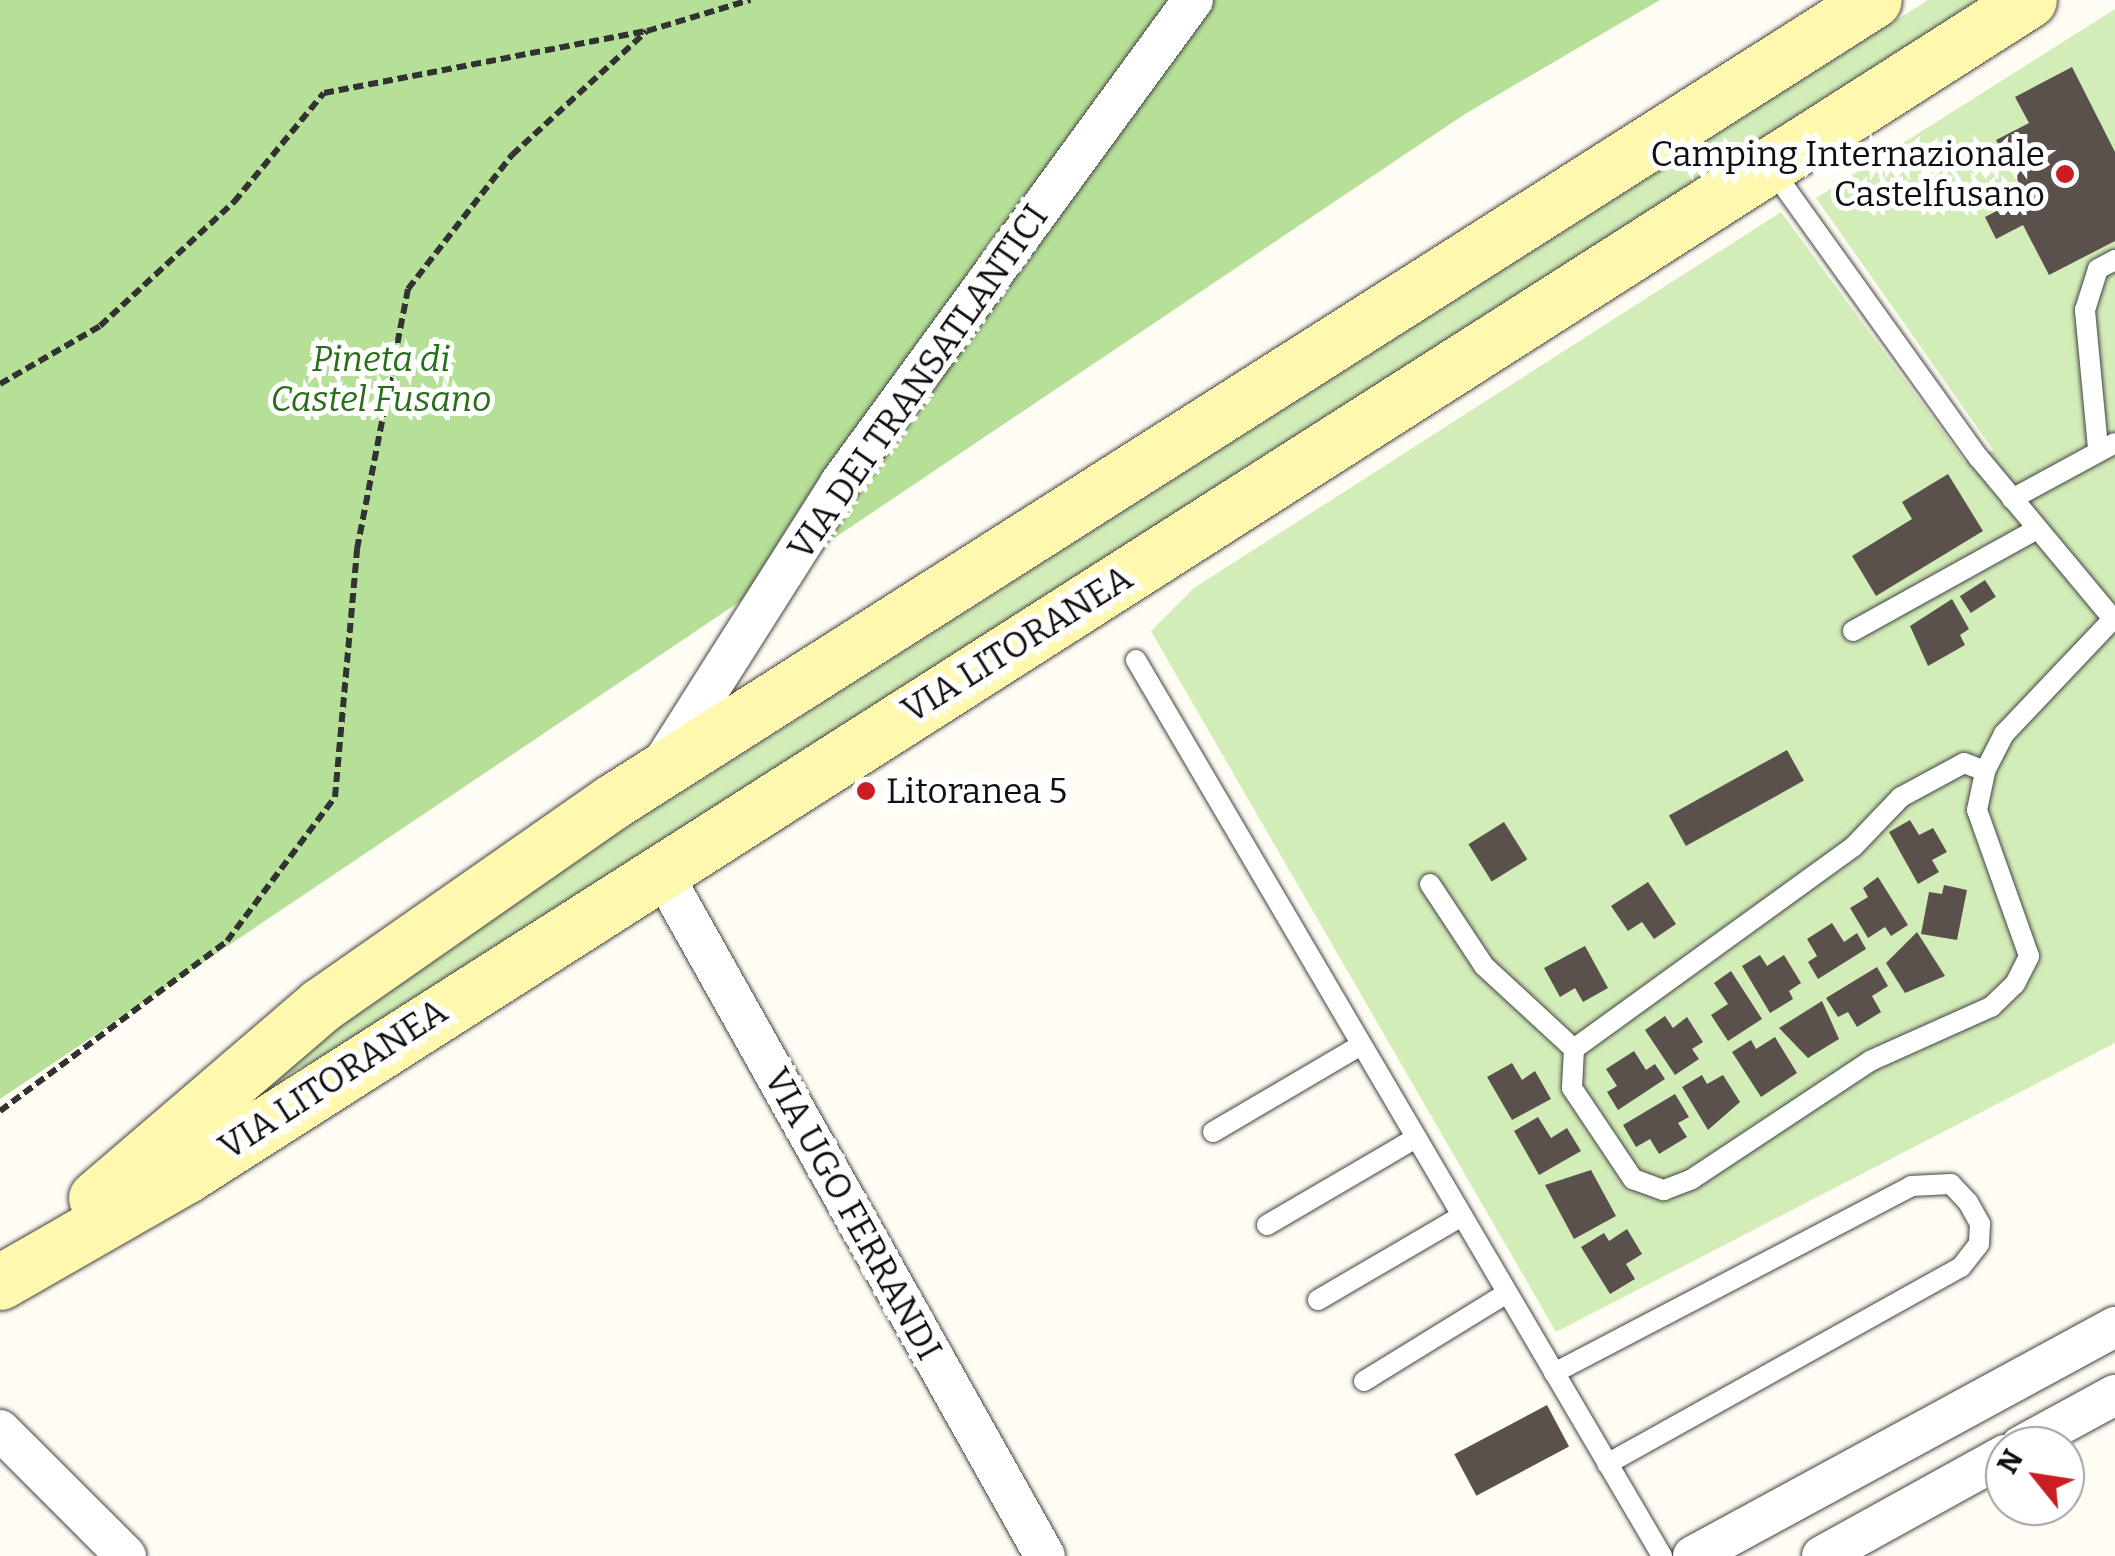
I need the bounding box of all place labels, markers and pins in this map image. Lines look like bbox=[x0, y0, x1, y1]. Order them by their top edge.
place label: Camping Internazionale Castelfusano bbox=[1651, 133, 2045, 215]
marker: Camping Internazionale Castelfusano bbox=[2054, 163, 2076, 185]
place label: Litoranea 5 bbox=[886, 770, 1067, 812]
marker: Litoranea 5 bbox=[855, 780, 877, 802]

